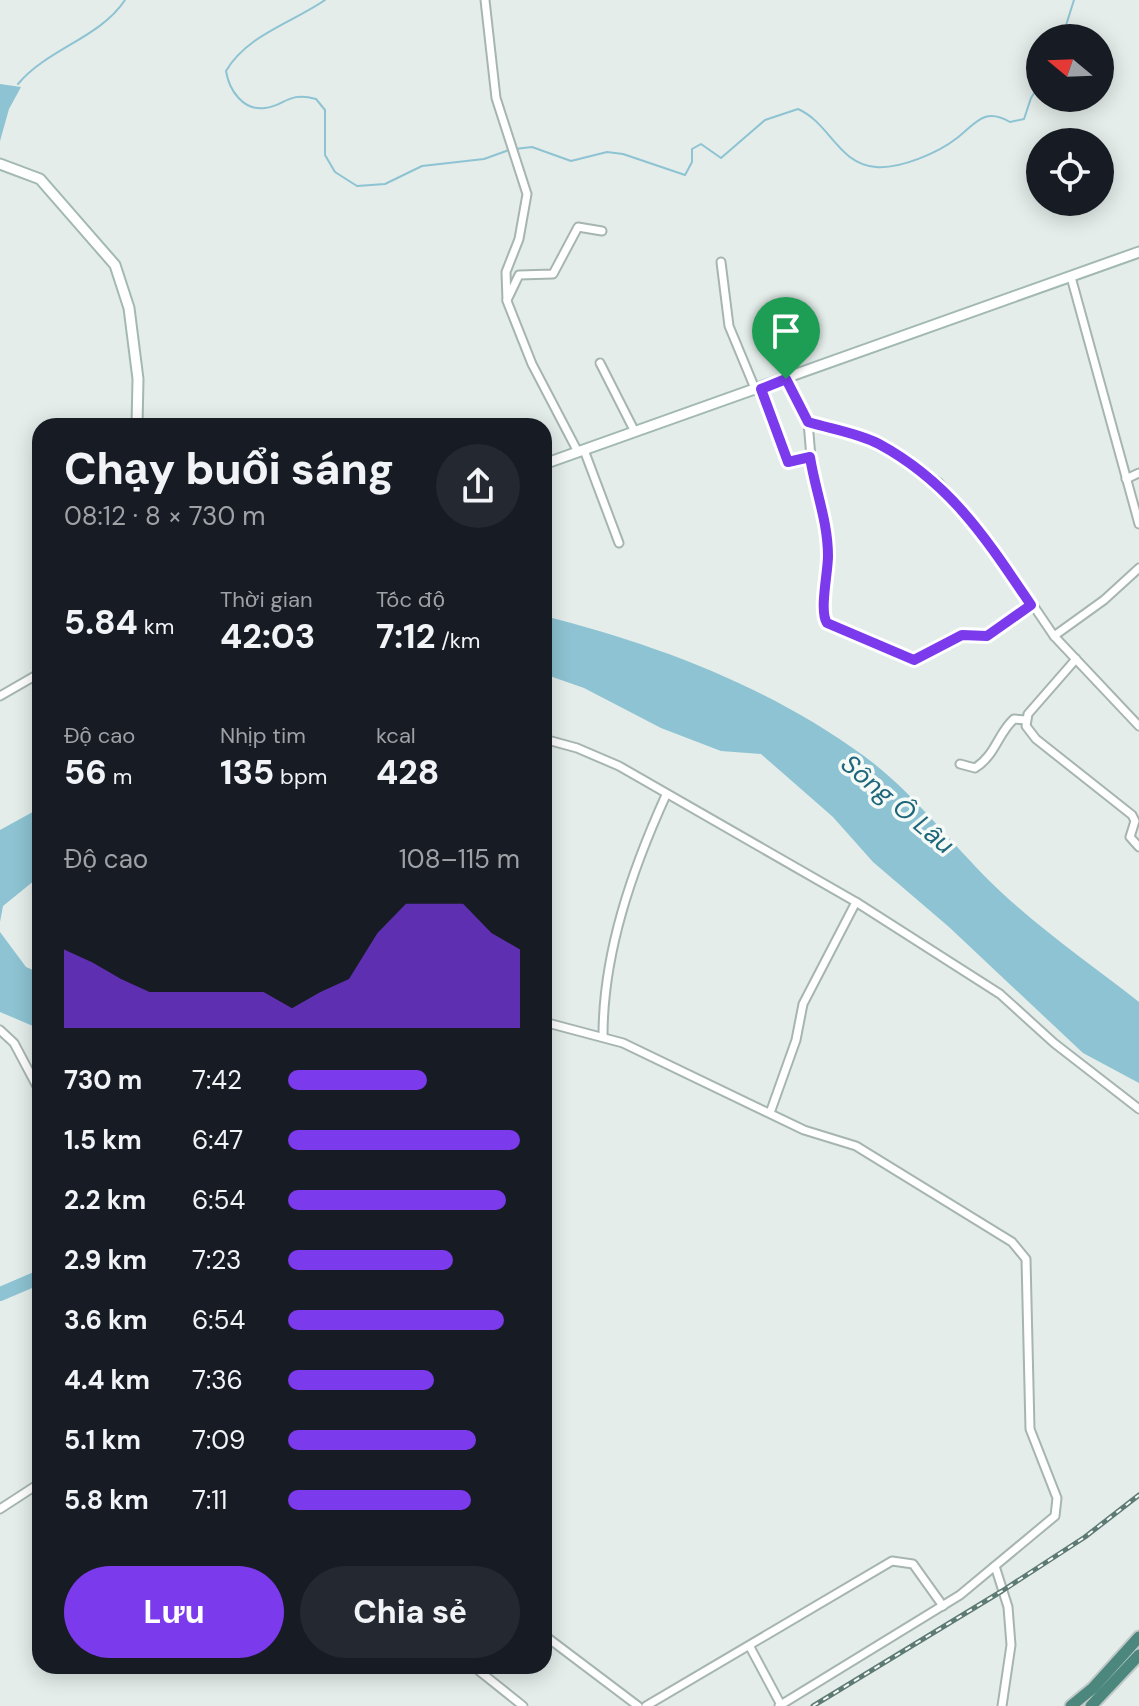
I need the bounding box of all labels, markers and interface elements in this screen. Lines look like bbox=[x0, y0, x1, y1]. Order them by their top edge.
north arrow bbox=[1026, 24, 1114, 112]
map controls bbox=[1026, 24, 1114, 216]
button: locate bbox=[1026, 128, 1114, 216]
pin bbox=[752, 297, 820, 379]
icon: arrive bbox=[764, 309, 808, 353]
text: Chạy buổi sáng bbox=[64, 440, 394, 498]
button: share bbox=[436, 444, 520, 528]
text: 08:12 · 8 × 730 m bbox=[64, 499, 265, 533]
text: Thời gian bbox=[220, 585, 313, 614]
text: Tốc độ bbox=[376, 585, 445, 614]
text: 5.84 bbox=[64, 600, 138, 645]
text: km bbox=[138, 612, 174, 641]
text: 42:03 bbox=[220, 614, 315, 659]
text: 7:12 bbox=[376, 614, 435, 659]
text: /km bbox=[435, 626, 480, 655]
text: Độ cao bbox=[64, 721, 135, 750]
text: Nhịp tim bbox=[220, 721, 306, 750]
text: kcal bbox=[376, 721, 416, 750]
water label: Sông Ô Lâu bbox=[834, 747, 962, 861]
text: 56 bbox=[64, 750, 107, 795]
text: 135 bbox=[220, 750, 274, 795]
text: 428 bbox=[376, 750, 439, 795]
text: m bbox=[107, 762, 132, 791]
text: bpm bbox=[274, 762, 327, 791]
text: Độ cao bbox=[64, 842, 148, 876]
text: 108–115 m bbox=[399, 842, 520, 876]
text: 730 m bbox=[64, 1063, 142, 1097]
text: 7:42 bbox=[192, 1063, 242, 1097]
text: 1.5 km bbox=[64, 1123, 142, 1157]
text: 6:47 bbox=[192, 1123, 243, 1157]
text: 2.2 km bbox=[64, 1183, 146, 1217]
text: 6:54 bbox=[192, 1183, 245, 1217]
text: 2.9 km bbox=[64, 1243, 147, 1277]
text: 7:23 bbox=[192, 1243, 241, 1277]
text: 3.6 km bbox=[64, 1303, 148, 1337]
text: 6:54 bbox=[192, 1303, 245, 1337]
text: 4.4 km bbox=[64, 1363, 150, 1397]
text: 7:36 bbox=[192, 1363, 243, 1397]
text: 5.1 km bbox=[64, 1423, 141, 1457]
text: 7:09 bbox=[192, 1423, 245, 1457]
text: 5.8 km bbox=[64, 1483, 149, 1517]
text: 7:11 bbox=[192, 1483, 227, 1517]
button: Lưu bbox=[64, 1566, 284, 1658]
button: Chia sẻ bbox=[300, 1566, 520, 1658]

